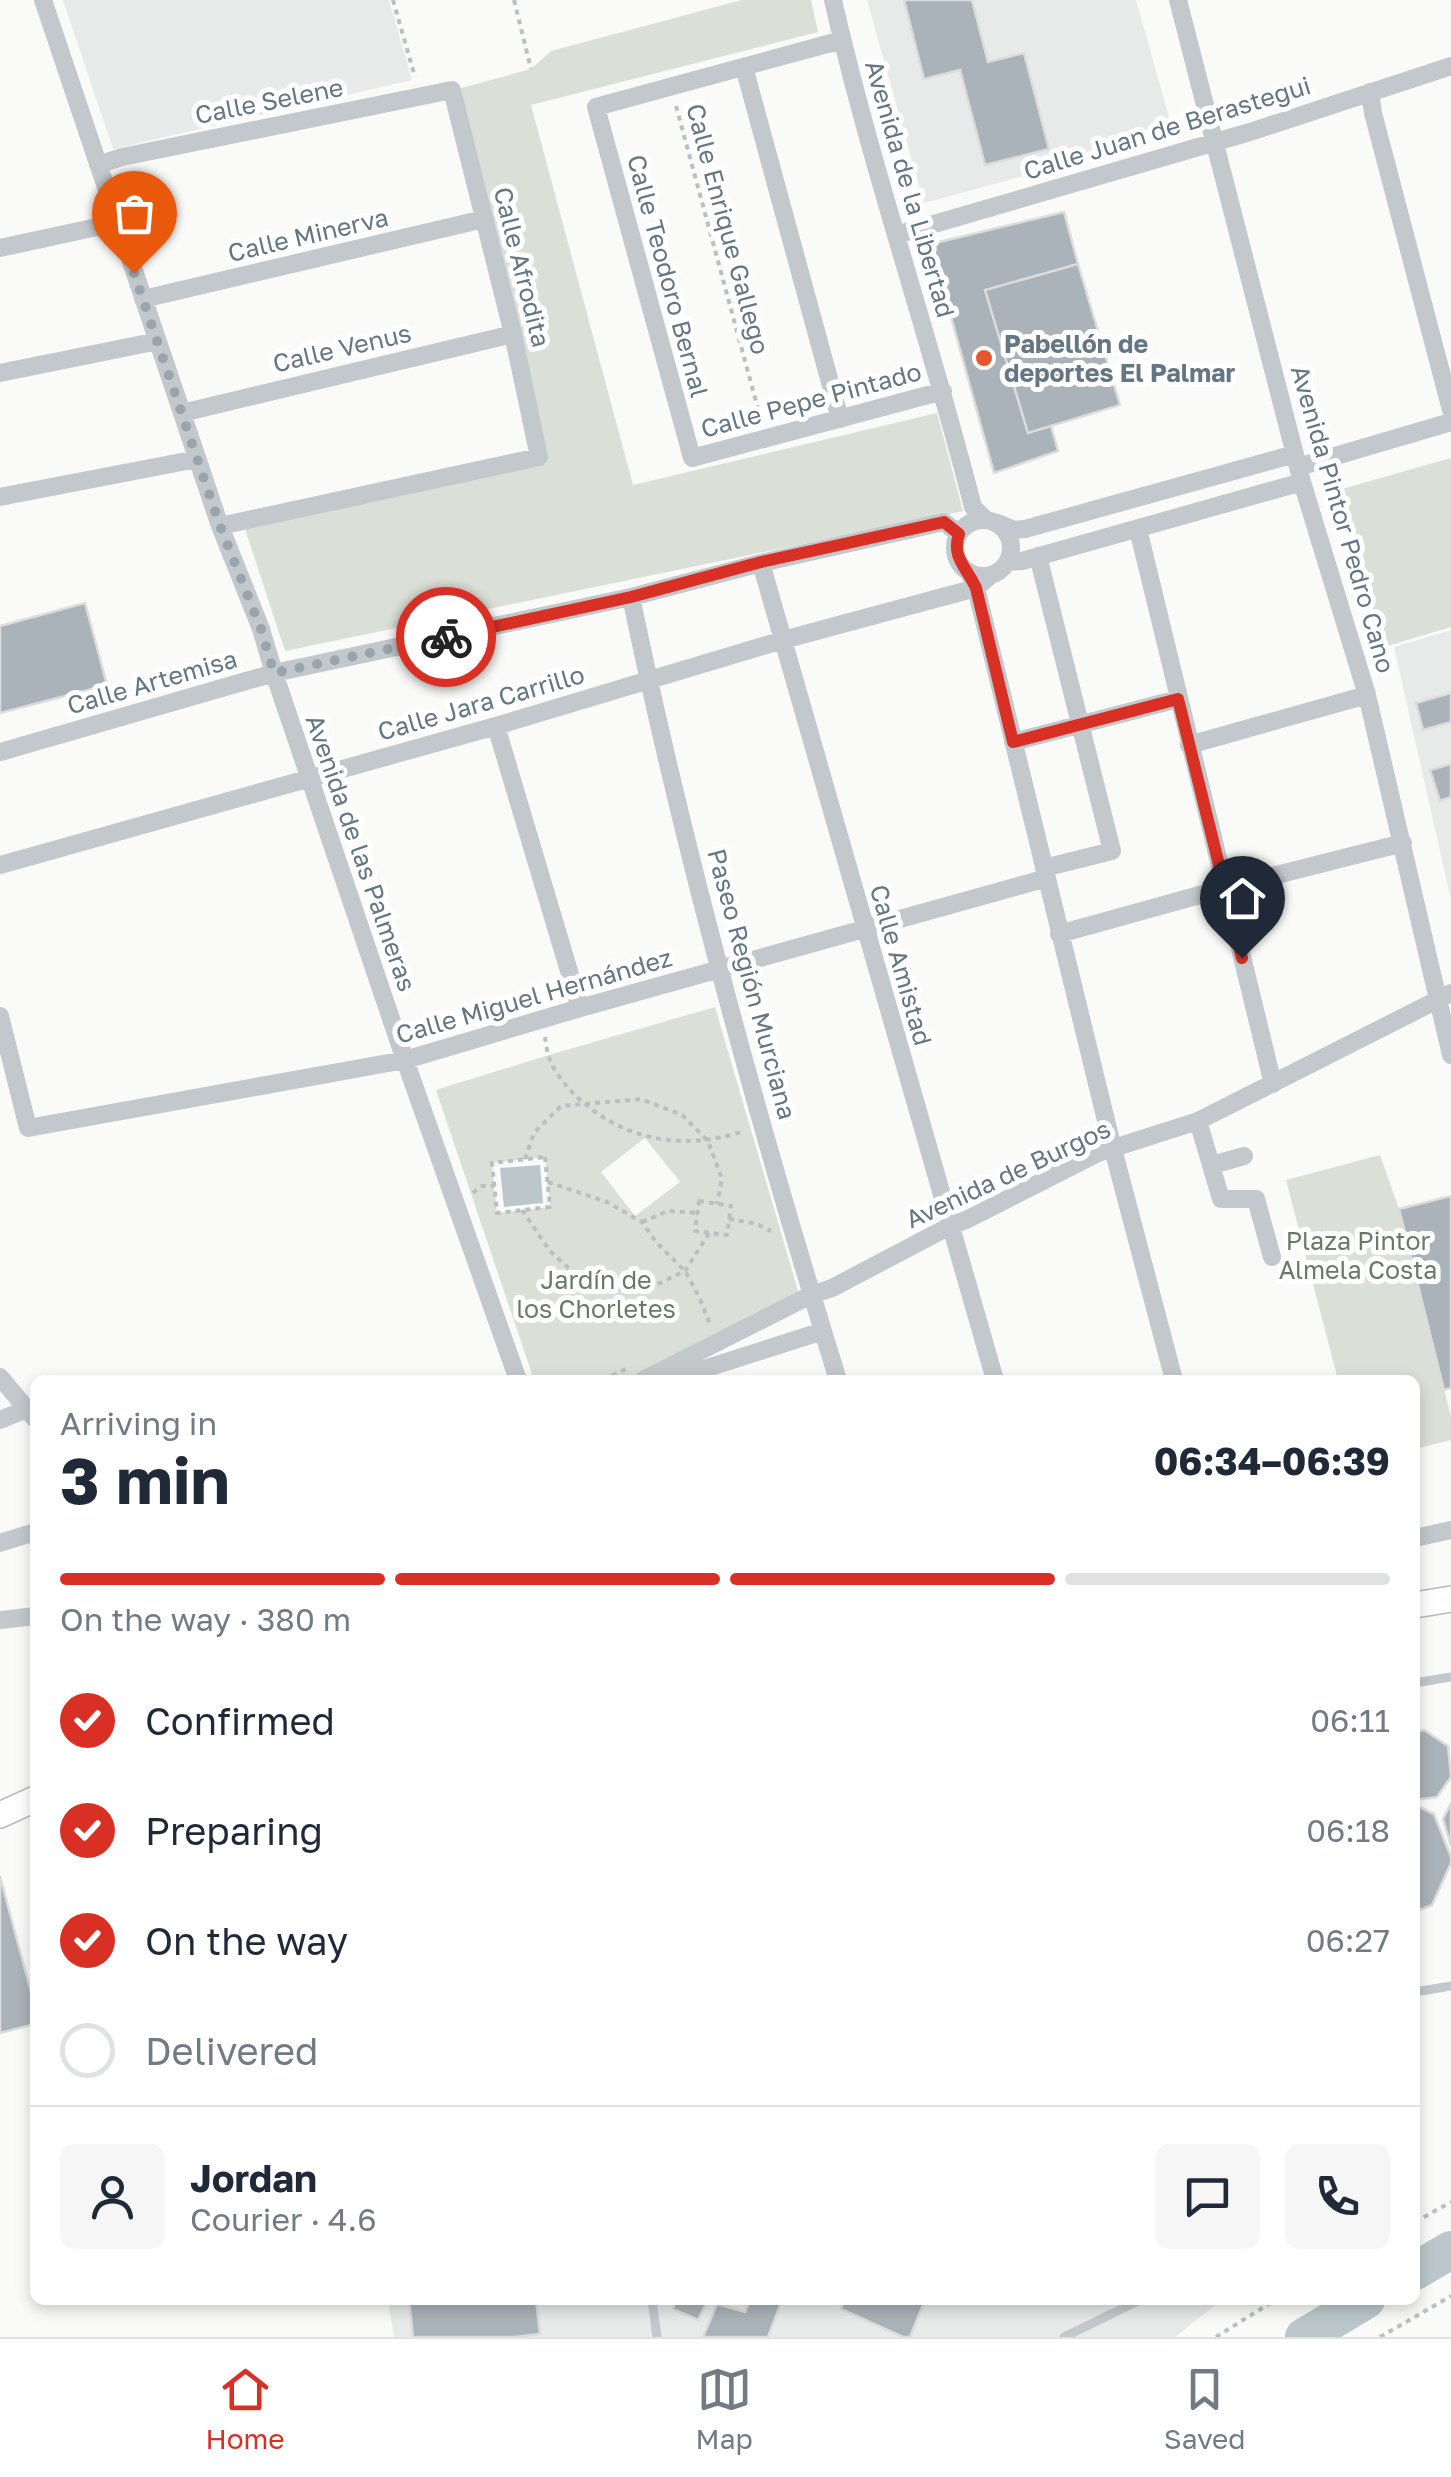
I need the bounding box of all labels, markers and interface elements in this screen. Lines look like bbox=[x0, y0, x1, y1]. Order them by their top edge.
street label: Avenida de la Libertad bbox=[859, 57, 962, 321]
street label: Calle Juan de Berastegui bbox=[1020, 69, 1314, 186]
street label: Calle Selene bbox=[192, 71, 346, 130]
street label: Calle Enrique Gallego bbox=[680, 100, 777, 358]
street label: Calle Teodoro Bernal bbox=[621, 151, 716, 401]
pin bbox=[92, 171, 177, 274]
street label: Calle Afrodita bbox=[488, 184, 557, 350]
icon: bag bbox=[107, 186, 162, 241]
street label: Calle Minerva bbox=[225, 201, 391, 268]
street label: Calle Venus bbox=[270, 317, 414, 378]
place label: Pabellón de deportes El Palmar bbox=[1004, 328, 1236, 388]
marker: Pabellón de deportes El Palmar bbox=[973, 347, 995, 369]
street label: Calle Pepe Pintado bbox=[697, 355, 925, 444]
street label: Avenida Pintor Pedro Cano bbox=[1285, 361, 1402, 676]
courier bbox=[396, 587, 496, 687]
icon: bike bbox=[419, 610, 474, 665]
street label: Calle Artemisa bbox=[63, 642, 240, 721]
street label: Calle Jara Carrillo bbox=[374, 658, 588, 747]
street label: Avenida de las Palmeras bbox=[300, 710, 423, 995]
street label: Paseo Región Murciana bbox=[701, 845, 804, 1123]
pin bbox=[1200, 856, 1285, 959]
icon: home bbox=[1215, 871, 1270, 926]
street label: Calle Amistad bbox=[864, 881, 939, 1049]
street label: Calle Miguel Hernández bbox=[392, 941, 676, 1050]
street label: Avenida de Burgos bbox=[901, 1113, 1115, 1235]
park label: Plaza Pintor Almela Costa bbox=[1279, 1225, 1437, 1285]
park label: Jardín de los Chorletes bbox=[516, 1264, 676, 1324]
text: Arriving in bbox=[60, 1404, 217, 1442]
text: 06:34–06:39 bbox=[1154, 1438, 1390, 1483]
text: 3 min bbox=[60, 1440, 230, 1518]
text: On the way · 380 m bbox=[60, 1600, 351, 1638]
icon: check bbox=[60, 1693, 115, 1748]
text: Confirmed bbox=[145, 1698, 335, 1743]
text: 06:11 bbox=[1310, 1701, 1390, 1739]
icon: check bbox=[60, 1803, 115, 1858]
text: Preparing bbox=[145, 1808, 323, 1853]
text: 06:18 bbox=[1306, 1811, 1390, 1849]
icon: check bbox=[60, 1913, 115, 1968]
text: On the way bbox=[145, 1918, 348, 1963]
text: 06:27 bbox=[1306, 1921, 1390, 1959]
text: Delivered bbox=[145, 2028, 318, 2073]
button: person bbox=[60, 2144, 165, 2249]
button: chat bbox=[1155, 2144, 1260, 2249]
button: phone bbox=[1285, 2144, 1390, 2249]
text: Jordan bbox=[190, 2155, 317, 2200]
text: Courier · 4.6 bbox=[190, 2200, 377, 2238]
tab: Home bbox=[206, 2362, 285, 2455]
tab: Map bbox=[696, 2362, 753, 2455]
tab: Saved bbox=[1164, 2362, 1246, 2455]

